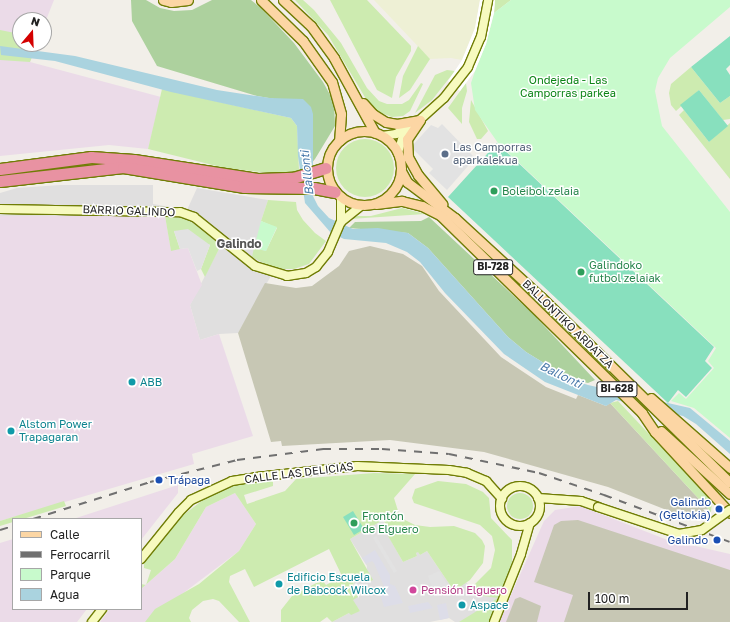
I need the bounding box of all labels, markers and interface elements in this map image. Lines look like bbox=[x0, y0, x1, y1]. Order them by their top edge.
north arrow bbox=[12, 12, 52, 52]
text: N bbox=[30, 14, 42, 29]
park label: Ondejeda - Las Camporras parkea bbox=[520, 74, 616, 100]
place label: Las Camporras aparkalekua bbox=[453, 141, 531, 167]
marker: Las Camporras aparkalekua bbox=[440, 149, 450, 159]
water label: Ballonti bbox=[297, 150, 317, 196]
place label: Boleibol zelaia bbox=[502, 184, 579, 198]
marker: Boleibol zelaia bbox=[489, 186, 499, 196]
street label: BARRIO GALINDO bbox=[82, 203, 176, 219]
district label: Galindo bbox=[217, 237, 261, 251]
road number: BI-728 bbox=[473, 259, 513, 275]
place label: Galindoko futbol zelaiak bbox=[589, 259, 661, 285]
marker: Galindoko futbol zelaiak bbox=[576, 267, 586, 277]
street label: BALLONTIKO ARDATZA bbox=[520, 277, 616, 371]
water label: Ballonti bbox=[538, 359, 584, 391]
place label: ABB bbox=[140, 375, 162, 389]
marker: ABB bbox=[127, 377, 137, 387]
road number: BI-628 bbox=[596, 381, 638, 397]
place label: Alstom Power Trapagaran bbox=[19, 418, 92, 444]
marker: Alstom Power Trapagaran bbox=[6, 426, 16, 436]
street label: CALLE LAS DELICIAS bbox=[244, 460, 354, 486]
place label: Trápaga bbox=[168, 473, 210, 487]
marker: Trápaga bbox=[153, 474, 165, 486]
place label: Galindo (Geltokia) bbox=[659, 496, 711, 522]
marker: Galindo (Geltokia) bbox=[714, 504, 724, 514]
place label: Frontón de Elguero bbox=[362, 510, 419, 536]
legend bbox=[12, 518, 142, 610]
marker: Frontón de Elguero bbox=[349, 518, 359, 528]
text: Calle bbox=[50, 527, 79, 542]
place label: Galindo bbox=[667, 533, 708, 547]
marker: Galindo bbox=[711, 534, 723, 546]
text: Ferrocarril bbox=[50, 547, 110, 562]
text: Parque bbox=[50, 567, 91, 582]
place label: Edificio Escuela de Babcock Wilcox bbox=[287, 571, 386, 597]
marker: Edificio Escuela de Babcock Wilcox bbox=[274, 579, 284, 589]
place label: Pensión Elguero bbox=[421, 583, 507, 597]
scale bar bbox=[590, 584, 690, 610]
marker: Pensión Elguero bbox=[408, 585, 418, 595]
text: Agua bbox=[50, 587, 79, 602]
text: 100 m bbox=[595, 591, 629, 606]
place label: Aspace bbox=[470, 598, 508, 612]
marker: Aspace bbox=[457, 600, 467, 610]

